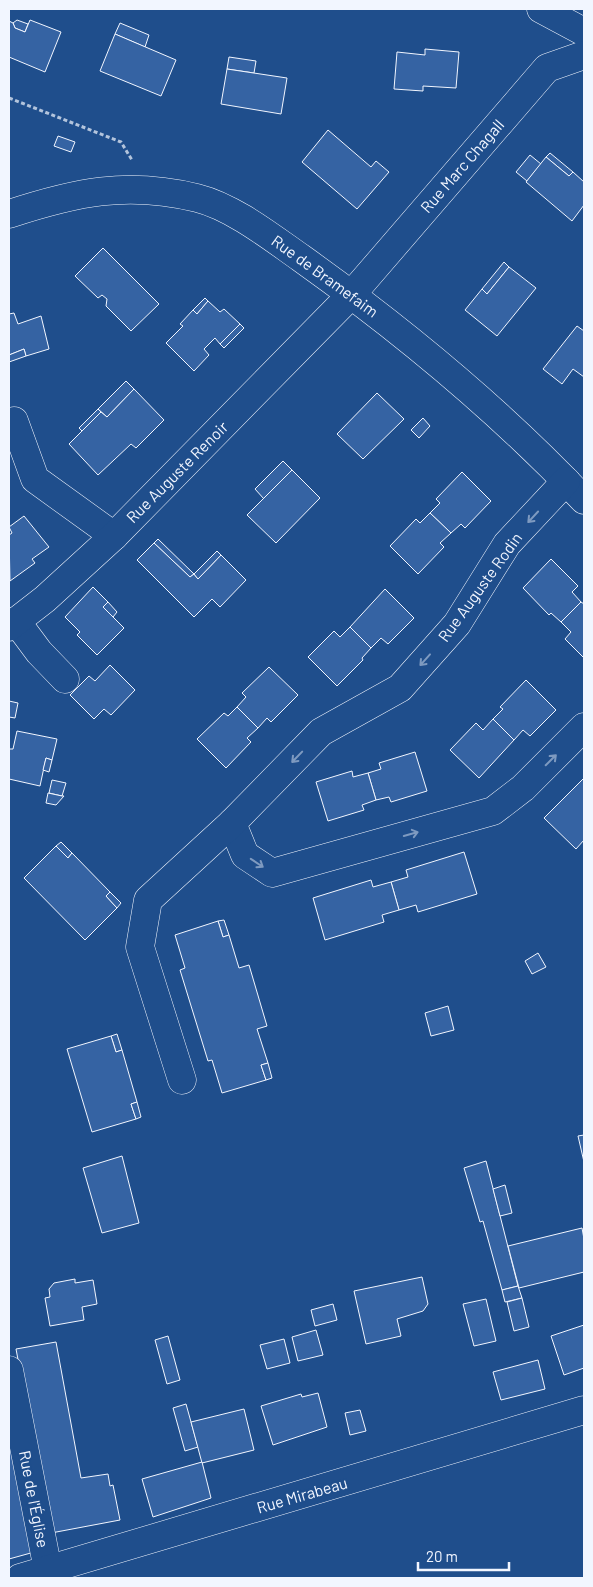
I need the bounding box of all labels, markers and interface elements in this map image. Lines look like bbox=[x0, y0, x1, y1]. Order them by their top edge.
street label: Rue Marc Chagall bbox=[416, 115, 507, 216]
street label: Rue de Bramefaim bbox=[268, 231, 382, 321]
street label: Rue Auguste Renoir bbox=[122, 417, 232, 526]
one-way arrow bbox=[527, 510, 539, 523]
street label: Rue Auguste Rodin bbox=[434, 528, 526, 645]
one-way arrow bbox=[419, 653, 431, 666]
one-way arrow bbox=[291, 751, 303, 763]
one-way arrow bbox=[545, 754, 557, 766]
one-way arrow bbox=[402, 829, 418, 838]
one-way arrow bbox=[250, 858, 264, 868]
street label: Rue de l'Église bbox=[16, 1449, 53, 1549]
street label: Rue Mirabeau bbox=[254, 1473, 349, 1517]
scale bar bbox=[418, 1540, 509, 1572]
text: 20 m bbox=[426, 1547, 458, 1565]

